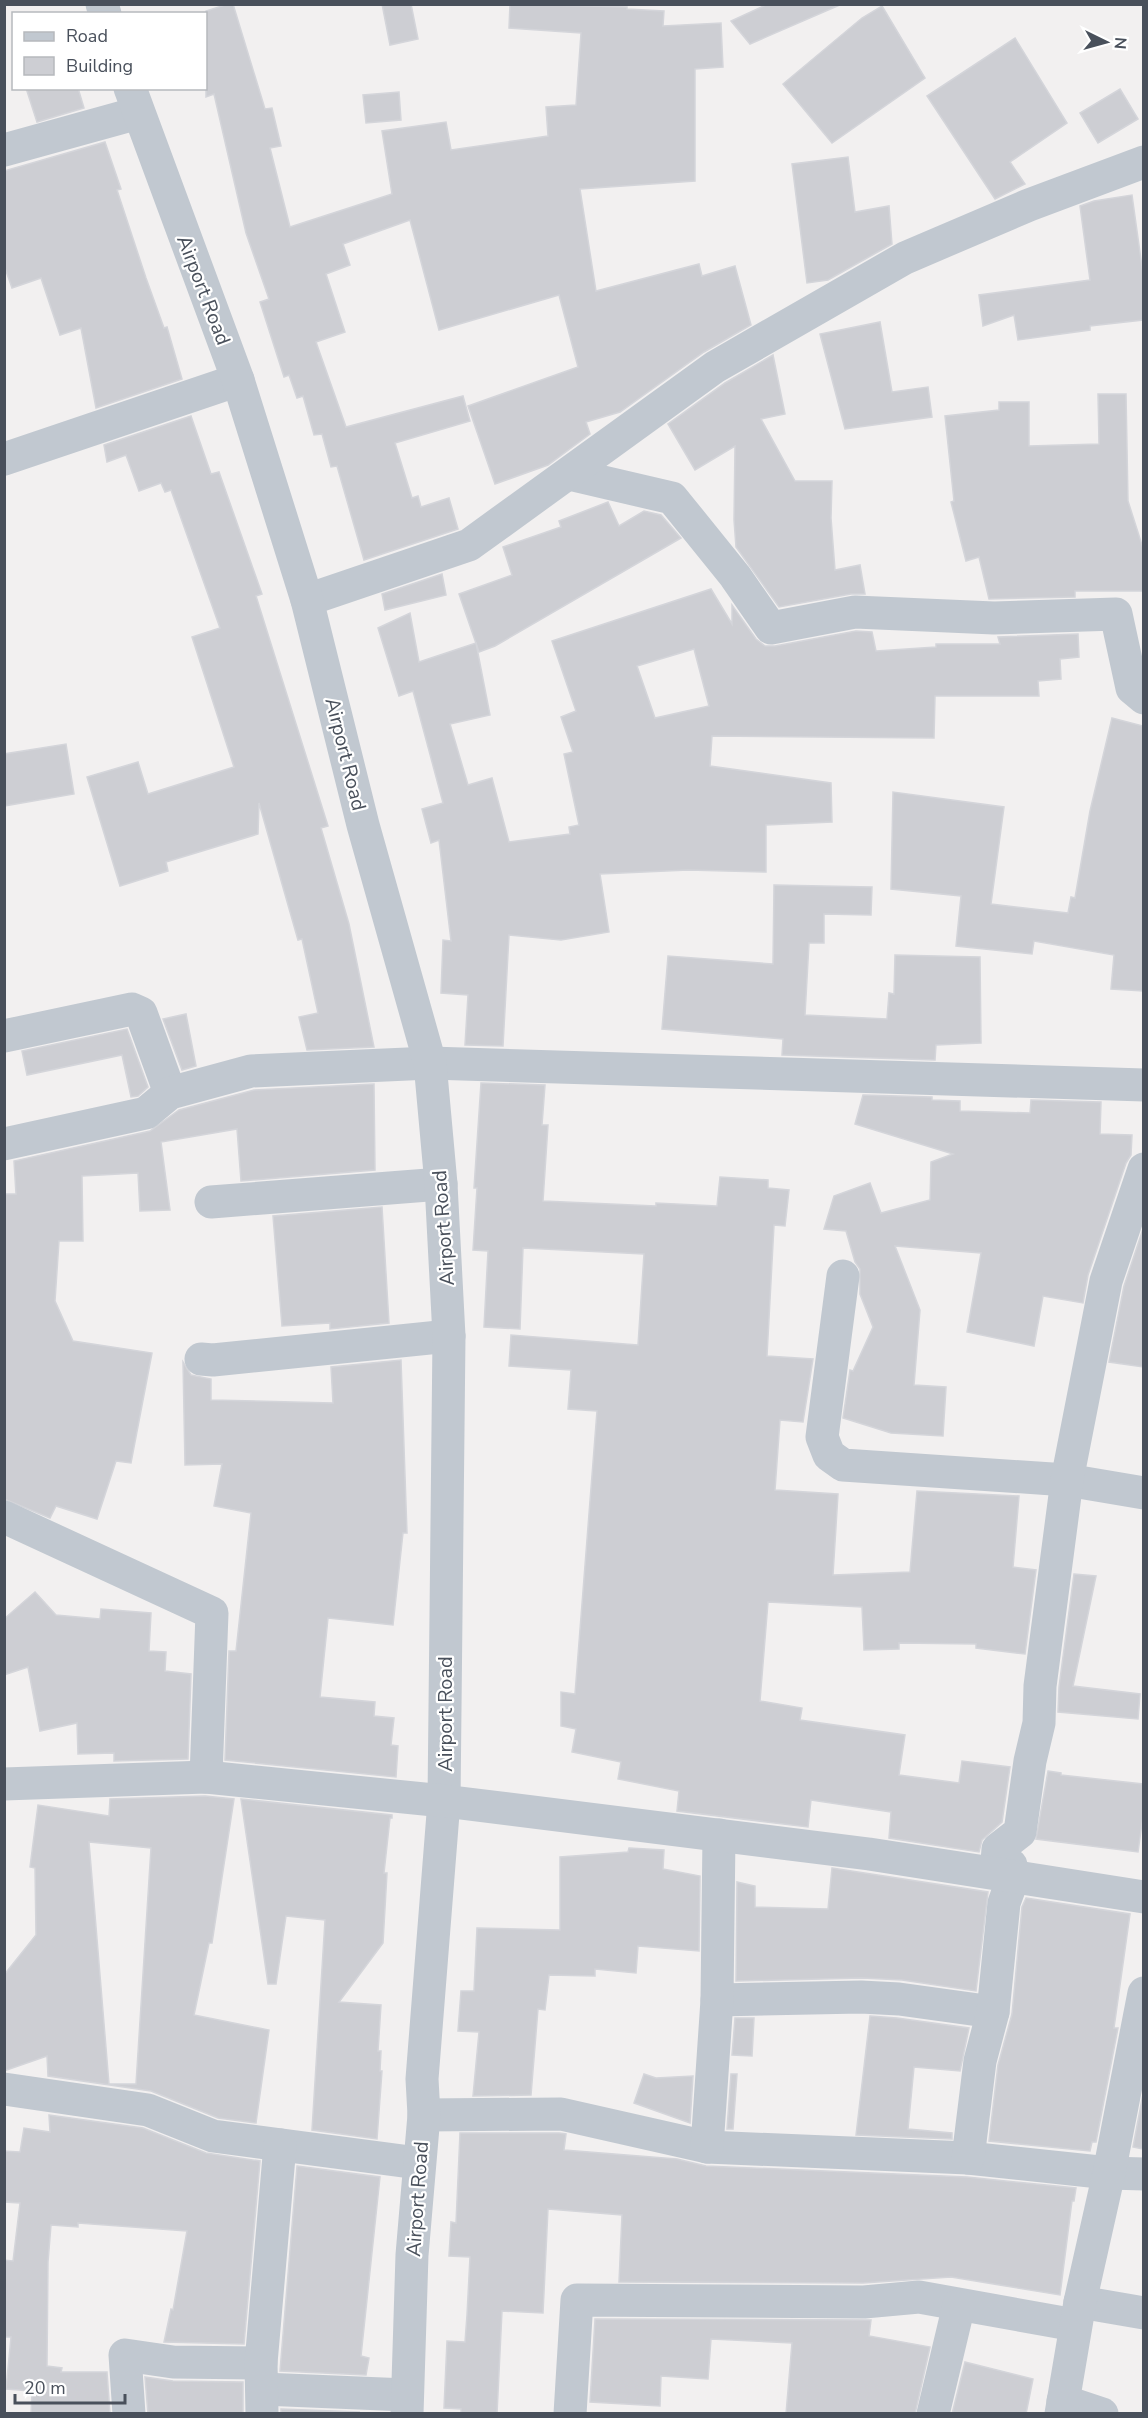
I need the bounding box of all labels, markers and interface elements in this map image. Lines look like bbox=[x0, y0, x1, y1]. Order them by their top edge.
legend bbox=[12, 12, 207, 90]
north arrow bbox=[1076, 12, 1136, 72]
text: Road bbox=[66, 24, 108, 48]
text: N bbox=[1108, 36, 1131, 50]
text: Building bbox=[66, 54, 133, 78]
street label: Airport Road bbox=[170, 231, 237, 349]
street label: Airport Road bbox=[318, 695, 373, 813]
street label: Airport Road bbox=[426, 1169, 461, 1287]
street label: Airport Road bbox=[432, 1656, 459, 1772]
street label: Airport Road bbox=[400, 2140, 435, 2258]
scale bar bbox=[15, 2367, 124, 2405]
text: 20 m bbox=[24, 2376, 66, 2400]

